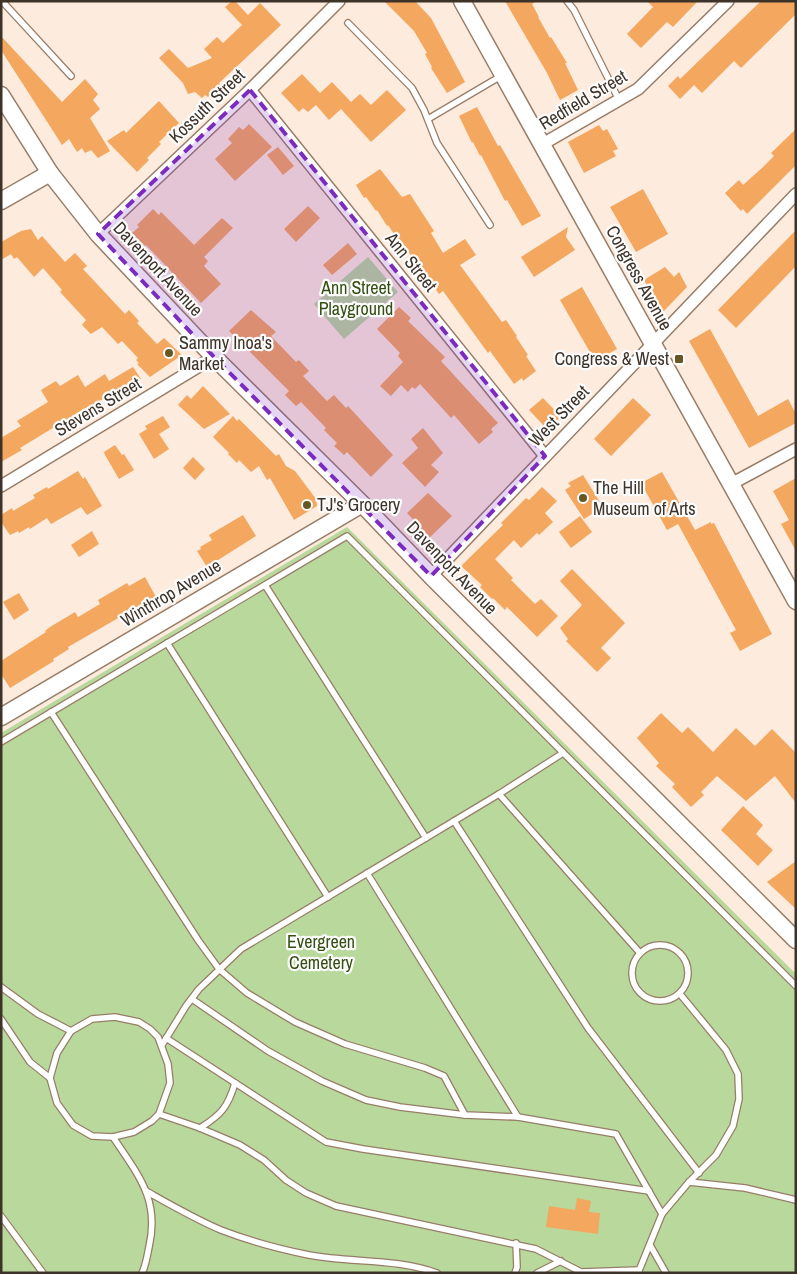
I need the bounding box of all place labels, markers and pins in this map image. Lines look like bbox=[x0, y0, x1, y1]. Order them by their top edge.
place label: Sammy Inoa's Market bbox=[179, 330, 272, 376]
place label: Congress & West bbox=[554, 346, 669, 371]
marker: Sammy Inoa's Market bbox=[163, 347, 175, 359]
marker: Congress & West bbox=[673, 353, 685, 365]
place label: The Hill Museum of Arts bbox=[593, 475, 696, 521]
place label: TJ's Grocery bbox=[317, 492, 401, 517]
marker: The Hill Museum of Arts bbox=[577, 492, 589, 504]
marker: TJ's Grocery bbox=[301, 499, 313, 511]

